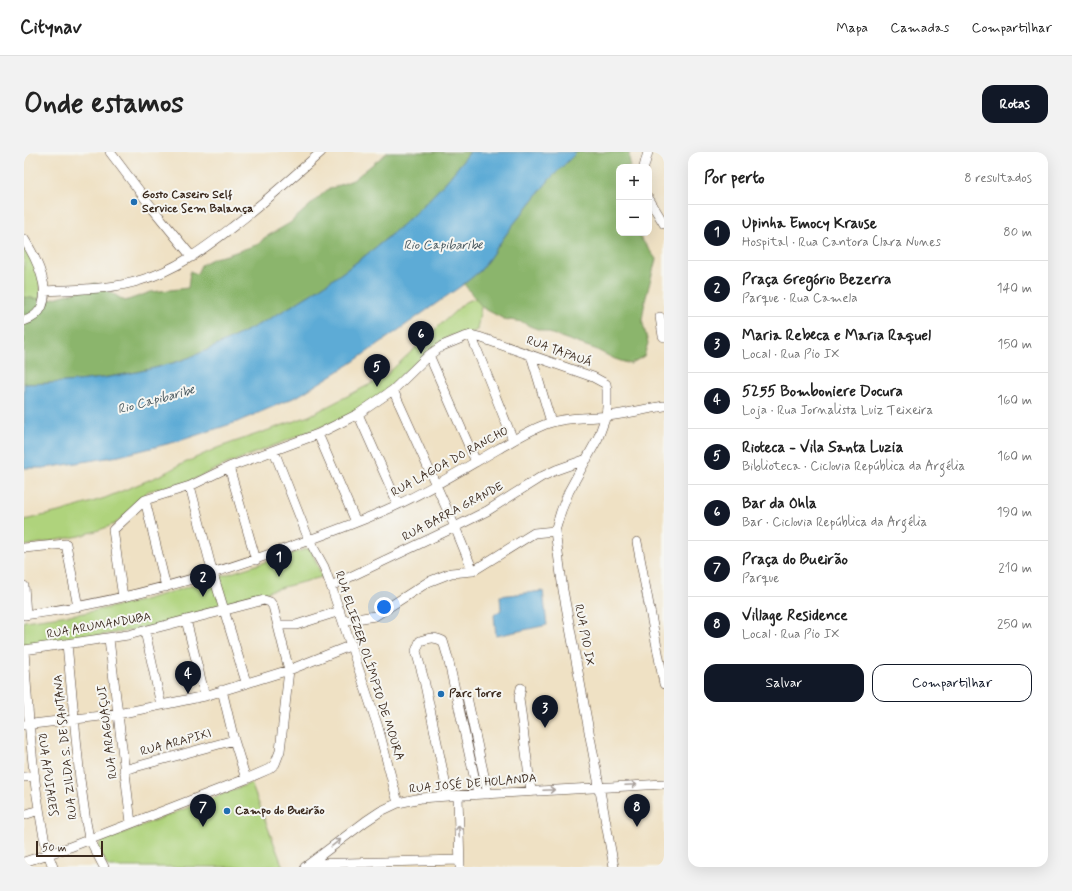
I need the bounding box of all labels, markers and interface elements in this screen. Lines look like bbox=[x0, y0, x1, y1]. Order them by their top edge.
text: Citynav bbox=[20, 15, 82, 40]
text: Mapa bbox=[836, 19, 868, 37]
text: Camadas bbox=[890, 19, 949, 37]
text: Compartilhar bbox=[971, 19, 1052, 37]
button: Rotas bbox=[982, 85, 1048, 123]
text: Onde estamos bbox=[24, 86, 184, 123]
map controls bbox=[616, 164, 652, 236]
button: + bbox=[616, 164, 652, 200]
text: Por perto bbox=[704, 167, 765, 189]
text: 8 resultados bbox=[964, 170, 1032, 187]
place label: Gosto Caseiro Self Service Sem Balança bbox=[142, 187, 253, 217]
marker: Gosto Caseiro Self Service Sem Balança bbox=[129, 197, 139, 207]
button: − bbox=[616, 200, 652, 236]
text: Upinha Emocy Krause bbox=[742, 214, 877, 234]
text: 1 bbox=[714, 224, 720, 241]
text: 80 m bbox=[1003, 224, 1032, 241]
text: Hospital · Rua Cantora Clara Nunes bbox=[742, 234, 941, 251]
water label: Rio Capibaribe bbox=[404, 237, 484, 254]
text: Praça Gregório Bezerra bbox=[742, 270, 891, 290]
text: 2 bbox=[714, 280, 720, 297]
text: 140 m bbox=[997, 280, 1032, 297]
text: Parque · Rua Camela bbox=[742, 290, 858, 307]
pin: 6 bbox=[408, 321, 434, 354]
text: Maria Rebeca e Maria Raquel bbox=[742, 326, 931, 346]
street label: RUA TAPAUÁ bbox=[524, 333, 594, 371]
text: 3 bbox=[714, 336, 720, 353]
text: 150 m bbox=[998, 336, 1032, 353]
text: Local · Rua Pio IX bbox=[742, 346, 839, 363]
pin: 5 bbox=[364, 354, 390, 387]
water label: Rio Capibaribe bbox=[116, 381, 198, 418]
text: 5255 Bomboniere Docura bbox=[742, 382, 903, 402]
text: 4 bbox=[713, 392, 721, 409]
text: 160 m bbox=[997, 392, 1032, 409]
text: Loja · Rua Jornalista Luiz Teixeira bbox=[742, 402, 933, 419]
street label: RUA LAGOA DO RANCHO bbox=[388, 423, 512, 501]
text: Rioteca - Vila Santa Luzia bbox=[742, 438, 903, 458]
text: 5 bbox=[713, 448, 721, 465]
text: 160 m bbox=[997, 448, 1032, 465]
text: Biblioteca · Ciclovia República da Argélia bbox=[742, 458, 965, 475]
street label: RUA BARRA GRANDE bbox=[400, 479, 506, 545]
text: Bar da Ohla bbox=[742, 494, 817, 514]
text: 6 bbox=[714, 504, 720, 521]
text: 190 m bbox=[997, 504, 1032, 521]
text: Bar · Ciclovia República da Argélia bbox=[742, 514, 927, 531]
pin: 1 bbox=[266, 544, 292, 577]
text: Praça do Bueirão bbox=[742, 550, 848, 570]
text: 7 bbox=[713, 560, 721, 577]
text: 210 m bbox=[998, 560, 1032, 577]
pin: 2 bbox=[190, 564, 216, 597]
street label: RUA ELIEZER OLÍMPIO DE MOURA bbox=[331, 569, 407, 763]
text: Parque bbox=[742, 570, 779, 587]
your location bbox=[374, 597, 394, 617]
street label: RUA PIO IX bbox=[570, 603, 598, 667]
text: Village Residence bbox=[742, 606, 848, 626]
street label: RUA ARUMANDUBA bbox=[46, 609, 152, 643]
text: 8 bbox=[713, 616, 721, 633]
text: 250 m bbox=[997, 616, 1032, 633]
text: Local · Rua Pio IX bbox=[742, 626, 839, 643]
pin: 4 bbox=[175, 661, 201, 694]
button: Salvar bbox=[704, 664, 864, 702]
button: Compartilhar bbox=[872, 664, 1032, 702]
street label: RUA ZILDA S. DE SANTANA bbox=[50, 674, 82, 820]
street label: RUA ARAGUAÇUI bbox=[94, 684, 122, 780]
place label: Parc Torre bbox=[449, 686, 502, 702]
marker: Parc Torre bbox=[436, 689, 446, 699]
pin: 3 bbox=[532, 695, 558, 728]
street label: RUA ARAPIXI bbox=[139, 726, 213, 760]
street label: RUA APUIARES bbox=[33, 732, 61, 818]
street label: RUA JOSÉ DE HOLANDA bbox=[409, 770, 538, 798]
one-way arrow bbox=[624, 782, 637, 789]
one-way arrow bbox=[542, 786, 555, 794]
pin: 7 bbox=[190, 794, 216, 827]
pin: 8 bbox=[624, 794, 650, 827]
place label: Campo do Bueirão bbox=[235, 803, 325, 819]
marker: Campo do Bueirão bbox=[222, 806, 232, 816]
one-way arrow bbox=[455, 825, 463, 838]
scale bar bbox=[36, 839, 103, 858]
one-way arrow bbox=[330, 839, 341, 848]
text: 50 m bbox=[42, 841, 67, 855]

